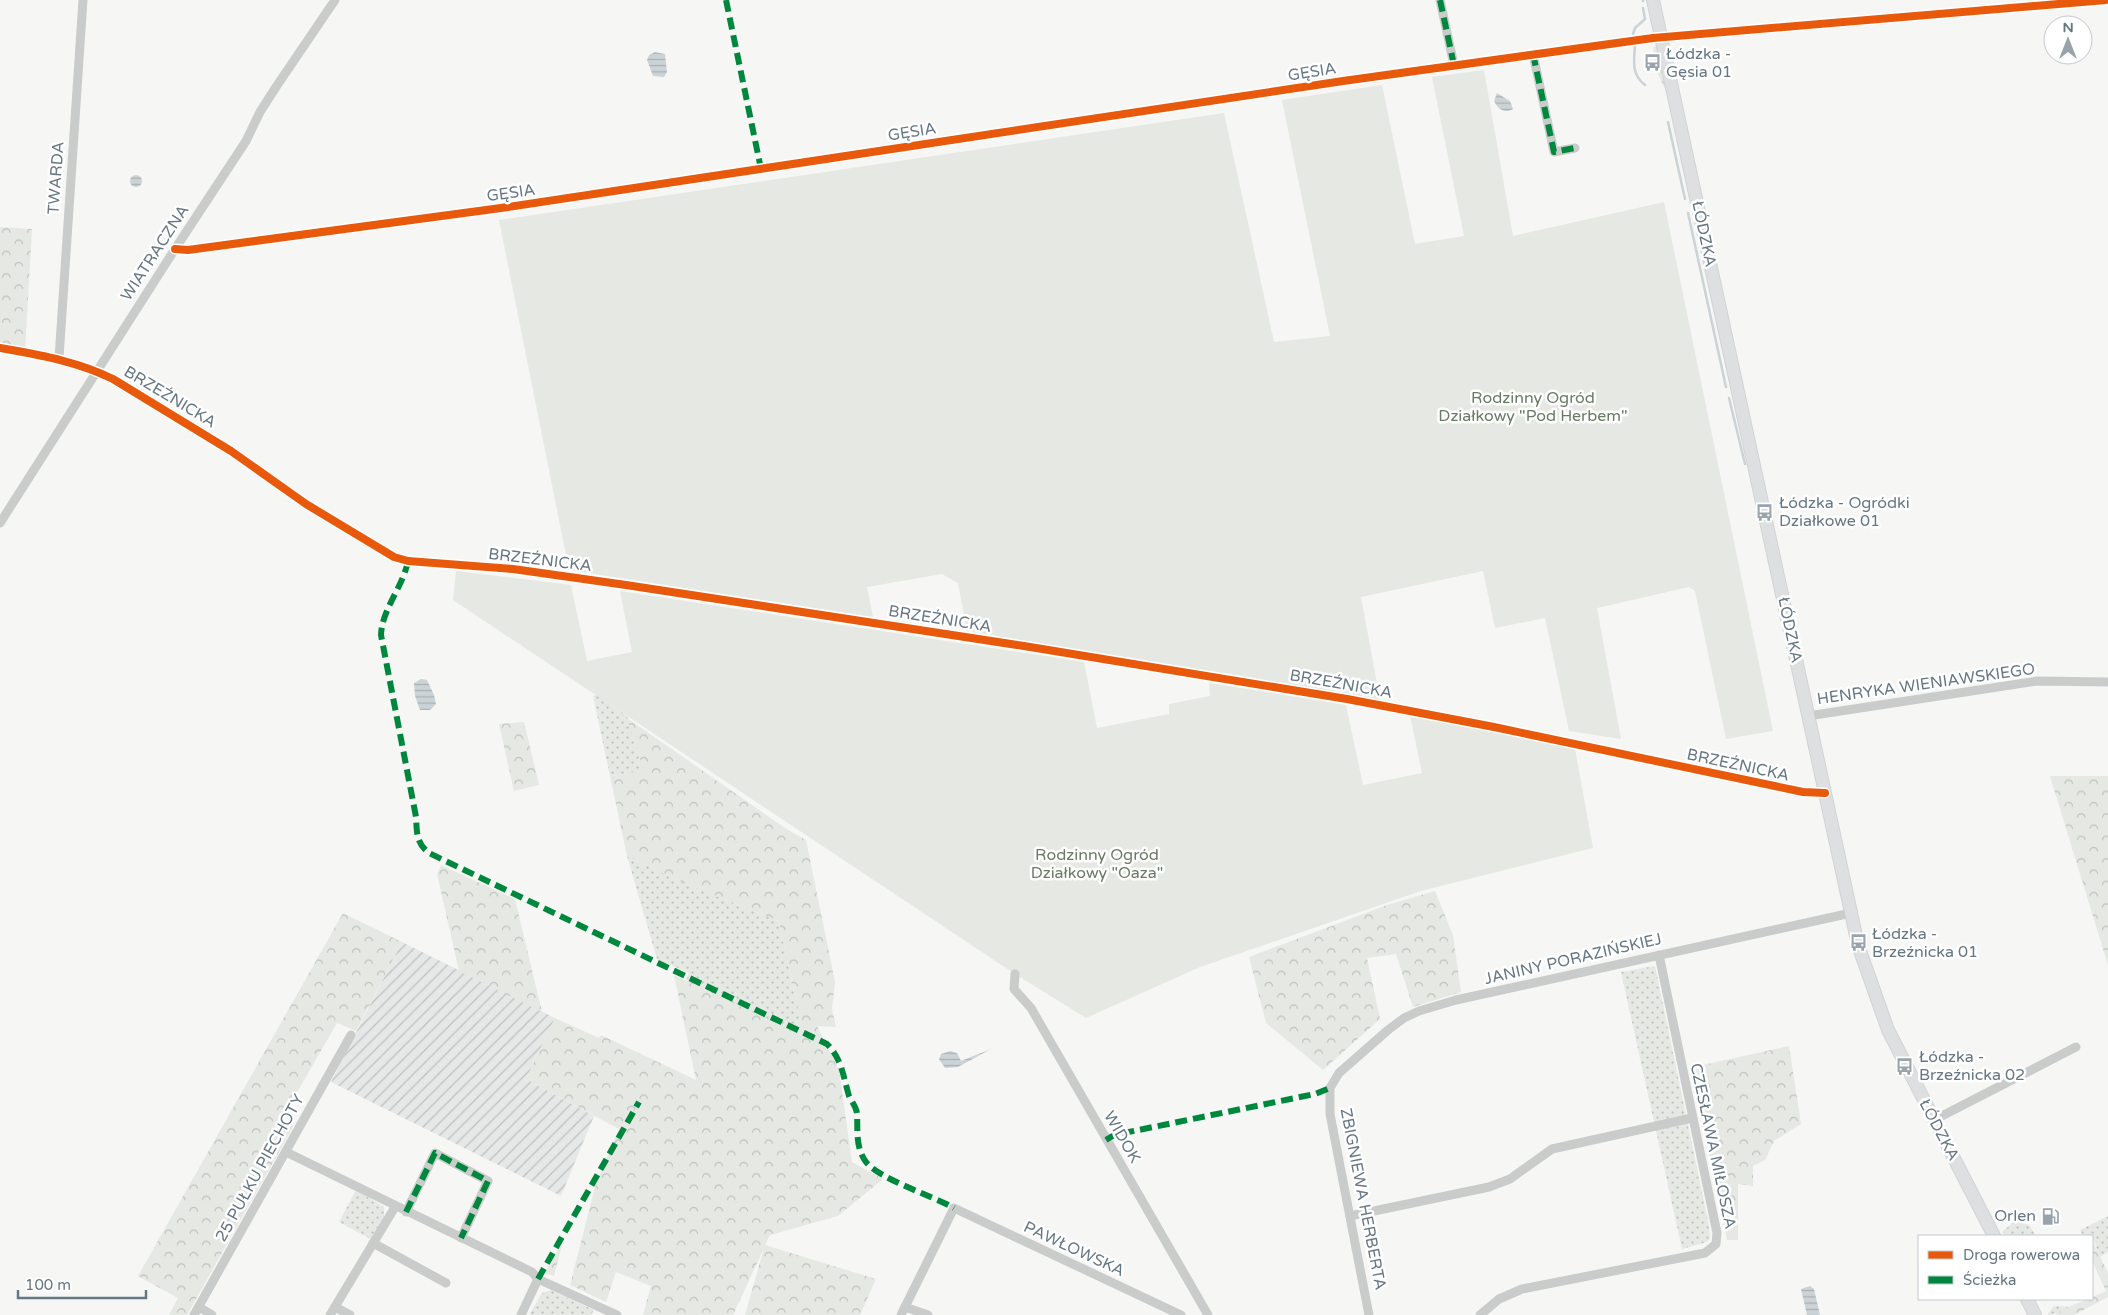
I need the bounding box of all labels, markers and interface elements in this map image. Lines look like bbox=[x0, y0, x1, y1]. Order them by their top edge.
north arrow bbox=[2043, 15, 2093, 65]
text: N bbox=[2062, 19, 2074, 36]
place label: Łódzka - Gęsia 01 bbox=[1666, 44, 1732, 82]
bus stop icon: Łódzka - Gęsia 01 bbox=[1642, 53, 1662, 73]
street label: GĘSIA bbox=[1286, 58, 1338, 86]
street label: GĘSIA bbox=[886, 118, 938, 146]
street label: TWARDA bbox=[43, 141, 69, 215]
street label: GĘSIA bbox=[486, 180, 537, 206]
street label: ŁÓDZKA bbox=[1687, 199, 1721, 269]
street label: WIATRACZNA bbox=[116, 201, 194, 305]
street label: BRZEŹNICKA bbox=[120, 362, 220, 432]
park label: Rodzinny Ogród Działkowy "Pod Herbem" bbox=[1438, 388, 1628, 426]
place label: Łódzka - Ogródki Działkowe 01 bbox=[1779, 493, 1910, 531]
bus stop icon: Łódzka - Ogródki Działkowe 01 bbox=[1755, 502, 1775, 522]
street label: BRZEŹNICKA bbox=[487, 544, 593, 576]
street label: ŁÓDZKA bbox=[1773, 595, 1807, 665]
street label: BRZEŹNICKA bbox=[887, 601, 993, 637]
street label: HENRYKA WIENIAWSKIEGO bbox=[1816, 659, 2036, 709]
street label: BRZEŹNICKA bbox=[1288, 665, 1394, 703]
street label: BRZEŹNICKA bbox=[1685, 744, 1791, 786]
park label: Rodzinny Ogród Działkowy "Oaza" bbox=[1031, 845, 1163, 883]
place label: Łódzka - Brzeźnicka 01 bbox=[1872, 924, 1978, 962]
street label: JANINY PORAZIŃSKIEJ bbox=[1482, 929, 1664, 989]
bus stop icon: Łódzka - Brzeźnicka 01 bbox=[1848, 933, 1868, 953]
place label: Łódzka - Brzeźnicka 02 bbox=[1919, 1047, 2025, 1085]
bus stop icon: Łódzka - Brzeźnicka 02 bbox=[1895, 1056, 1915, 1076]
street label: CZESŁAWA MIŁOSZA bbox=[1686, 1061, 1740, 1231]
street label: 25 PUŁKU PIECHOTY bbox=[211, 1091, 309, 1245]
street label: ŁÓDZKA bbox=[1914, 1096, 1964, 1164]
street label: ZBIGNIEWA HERBERTA bbox=[1336, 1106, 1390, 1292]
street label: WIDOK bbox=[1099, 1108, 1145, 1167]
place label: Orlen bbox=[1994, 1206, 2036, 1226]
fuel station icon: Orlen bbox=[2040, 1206, 2060, 1226]
street label: PAWŁOWSKA bbox=[1020, 1217, 1128, 1281]
legend bbox=[1918, 1235, 2093, 1300]
text: Droga rowerowa bbox=[1963, 1246, 2080, 1264]
scale bar bbox=[18, 1268, 145, 1300]
text: Ścieżka bbox=[1963, 1271, 2016, 1289]
text: 100 m bbox=[25, 1276, 71, 1294]

